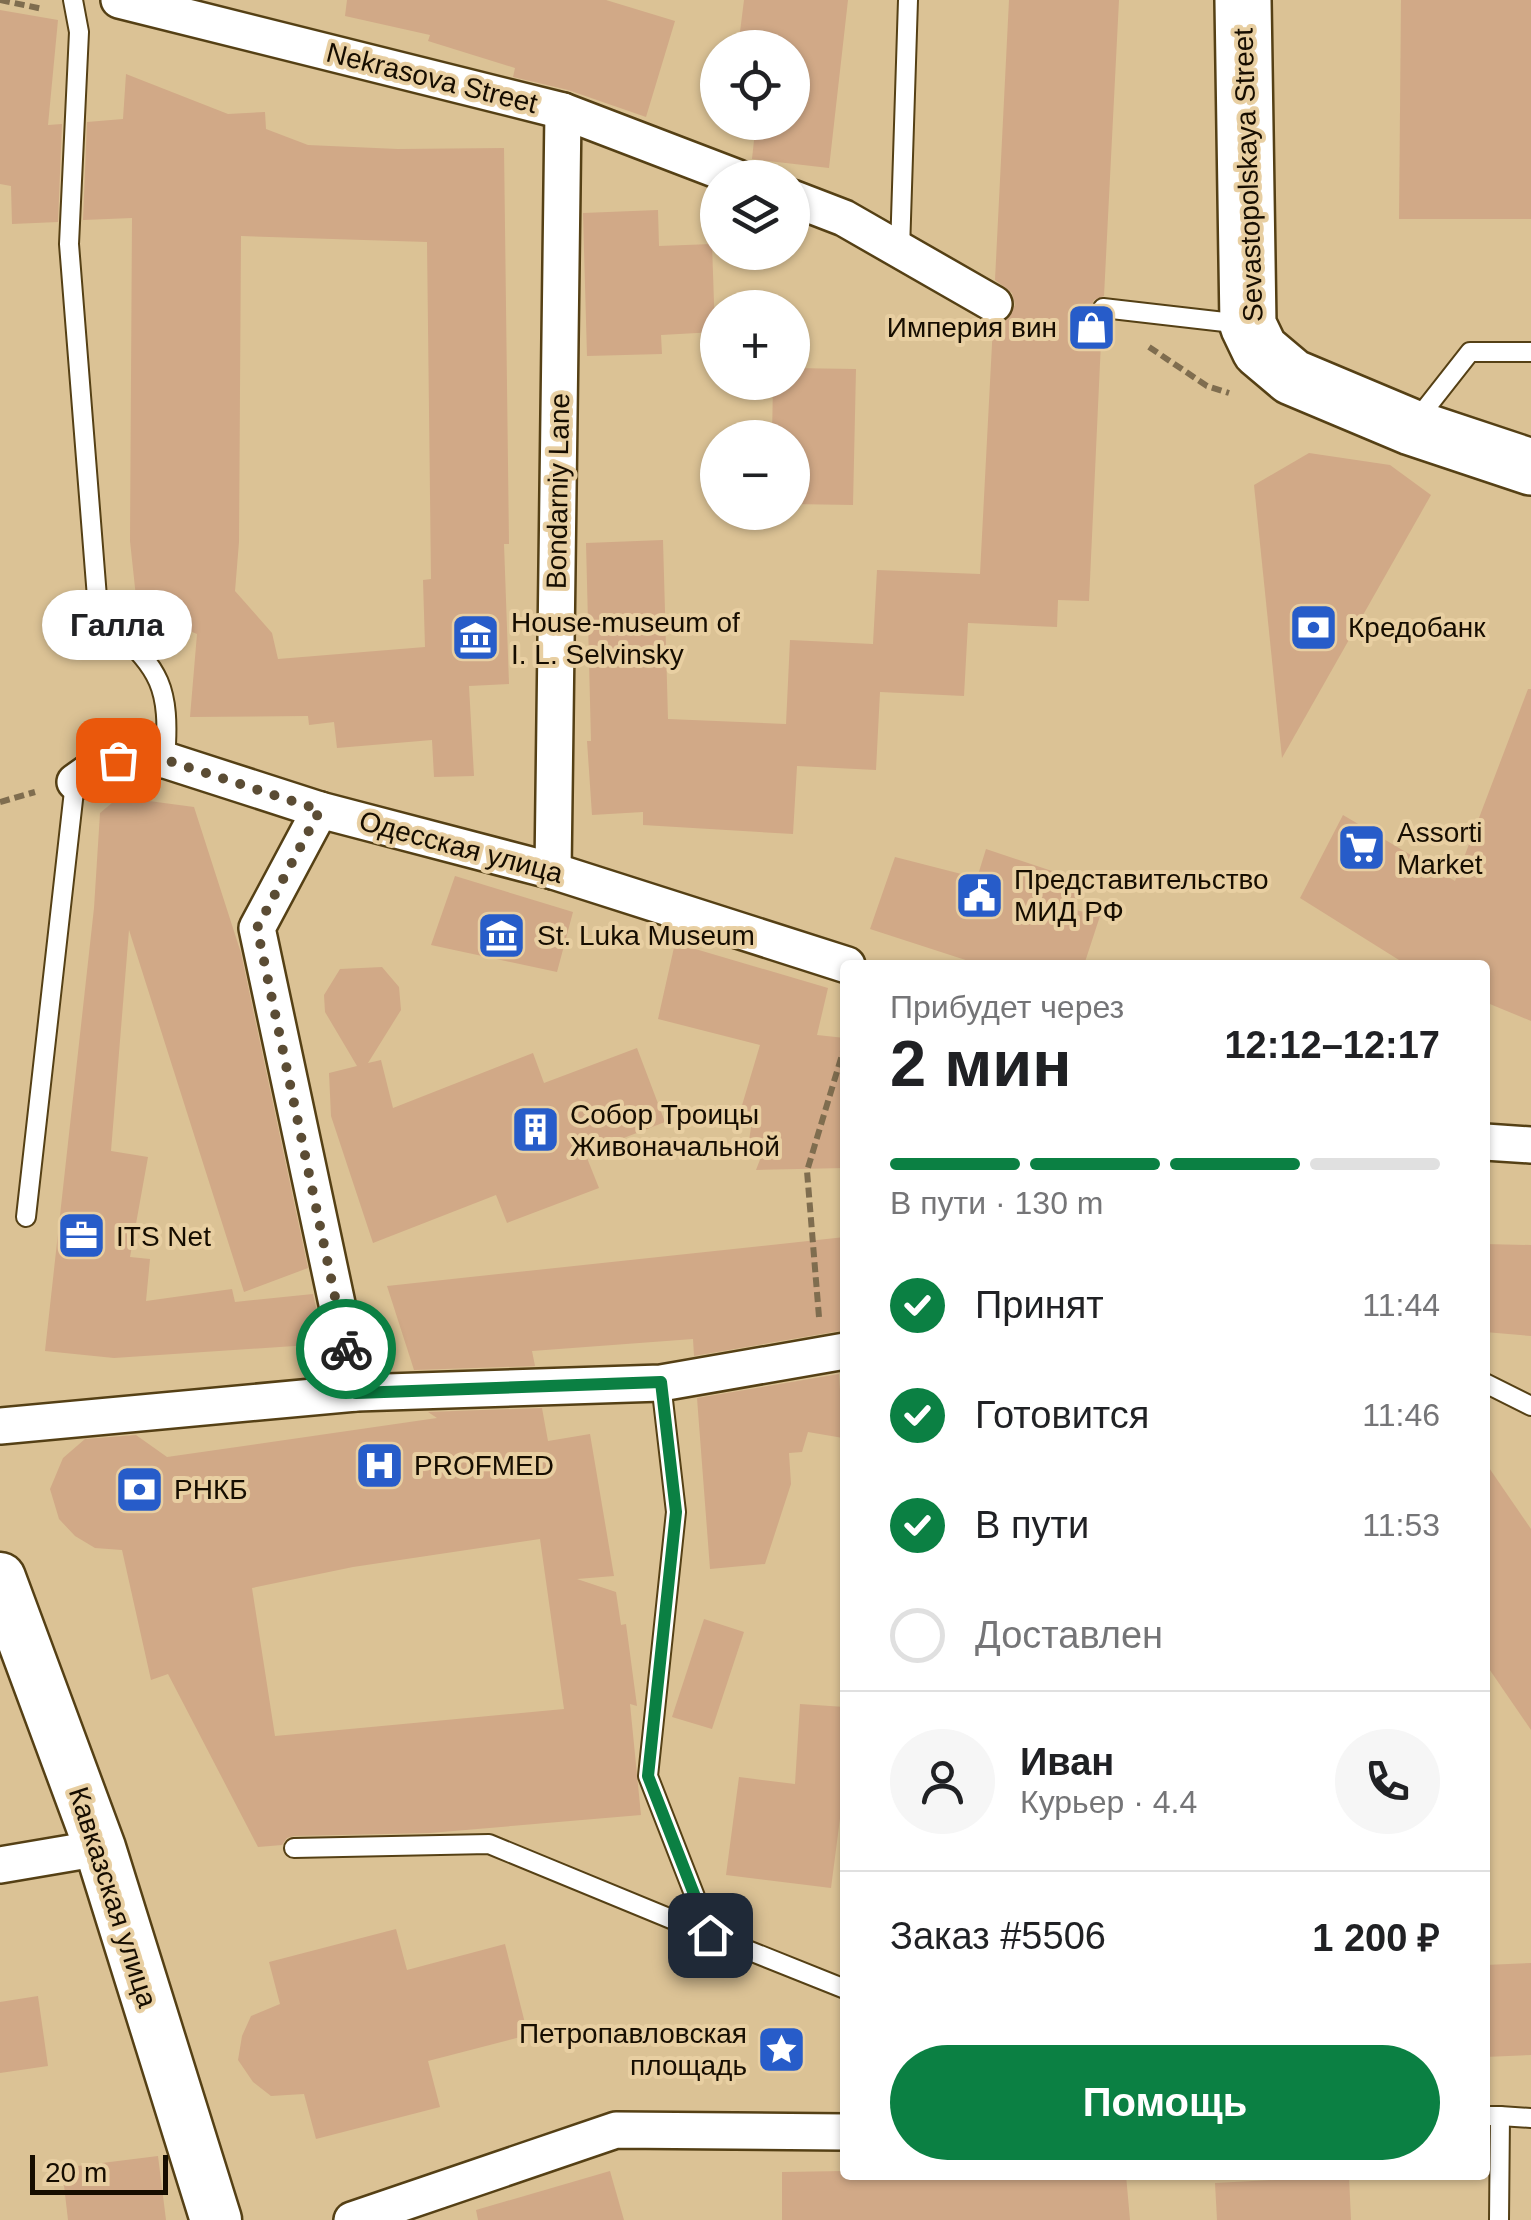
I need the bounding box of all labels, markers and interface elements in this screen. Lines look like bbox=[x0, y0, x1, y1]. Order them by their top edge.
street label: Sevastopolskaya Street bbox=[1227, 27, 1269, 323]
map controls bbox=[700, 30, 810, 530]
button: locate bbox=[700, 30, 810, 140]
street label: Nekrasova Street bbox=[323, 37, 541, 119]
button: layers bbox=[700, 160, 810, 270]
button: + bbox=[700, 290, 810, 400]
shop icon: Империя вин bbox=[1066, 301, 1118, 353]
place label: Империя вин bbox=[887, 312, 1057, 343]
street label: Bondarniy Lane bbox=[541, 393, 575, 589]
button: − bbox=[700, 420, 810, 530]
callout: Галла bbox=[43, 590, 193, 660]
bank icon: Кредобанк bbox=[1287, 601, 1339, 653]
text: Галла bbox=[70, 607, 164, 643]
place label: House-museum of I. L. Selvinsky bbox=[511, 607, 740, 670]
museum icon: House-museum of I. L. Selvinsky bbox=[450, 612, 502, 664]
place label: Кредобанк bbox=[1348, 612, 1486, 643]
pin bbox=[76, 718, 161, 803]
icon: bag bbox=[91, 733, 146, 788]
street label: Одесская улица bbox=[356, 805, 567, 889]
place label: Assorti Market bbox=[1397, 817, 1483, 880]
supermarket icon: Assorti Market bbox=[1336, 822, 1388, 874]
place label: Представительство МИД РФ bbox=[1014, 864, 1269, 927]
public building icon: Представительство МИД РФ bbox=[953, 869, 1005, 921]
museum icon: St. Luka Museum bbox=[476, 909, 528, 961]
place label: St. Luka Museum bbox=[537, 920, 755, 951]
text: Прибудет через bbox=[890, 989, 1124, 1025]
text: 12:12–12:17 bbox=[1224, 1024, 1440, 1066]
text: 2 мин bbox=[890, 1027, 1072, 1100]
place label: Собор Троицы Живоначальной bbox=[570, 1099, 780, 1162]
building icon: Собор Троицы Живоначальной bbox=[509, 1104, 561, 1156]
text: В пути · 130 m bbox=[890, 1185, 1103, 1221]
office icon: ITS Net bbox=[55, 1210, 107, 1262]
place label: ITS Net bbox=[116, 1221, 211, 1252]
icon: check bbox=[890, 1278, 945, 1333]
text: Принят bbox=[975, 1284, 1104, 1326]
text: 11:44 bbox=[1362, 1287, 1440, 1323]
courier bbox=[296, 1299, 396, 1399]
icon: bike bbox=[319, 1322, 374, 1377]
icon: check bbox=[890, 1388, 945, 1443]
text: Готовится bbox=[975, 1394, 1149, 1436]
text: 11:46 bbox=[1362, 1397, 1440, 1433]
hospital icon: PROFMED bbox=[353, 1439, 405, 1491]
place label: PROFMED bbox=[414, 1450, 554, 1481]
bank icon: РНКБ bbox=[113, 1463, 165, 1515]
place label: РНКБ bbox=[174, 1474, 248, 1505]
icon: check bbox=[890, 1498, 945, 1553]
text: В пути bbox=[975, 1504, 1089, 1546]
text: 11:53 bbox=[1362, 1507, 1440, 1543]
text: Доставлен bbox=[975, 1614, 1163, 1656]
button: person bbox=[890, 1729, 995, 1834]
button: phone bbox=[1335, 1729, 1440, 1834]
text: Иван bbox=[1020, 1741, 1114, 1783]
street label: Кавказская улица bbox=[63, 1783, 163, 2011]
text: Курьер · 4.4 bbox=[1020, 1784, 1197, 1820]
pin bbox=[668, 1893, 753, 1978]
icon: home bbox=[683, 1908, 738, 1963]
text: Заказ #5506 bbox=[890, 1915, 1106, 1957]
text: 1 200 ₽ bbox=[1312, 1917, 1440, 1959]
place label: Петропавловская площадь bbox=[519, 2018, 747, 2081]
place icon: Петропавловская площадь bbox=[756, 2023, 808, 2075]
button: Помощь bbox=[890, 2045, 1440, 2160]
scale bar bbox=[30, 2150, 168, 2194]
text: 20 m bbox=[45, 2157, 107, 2188]

